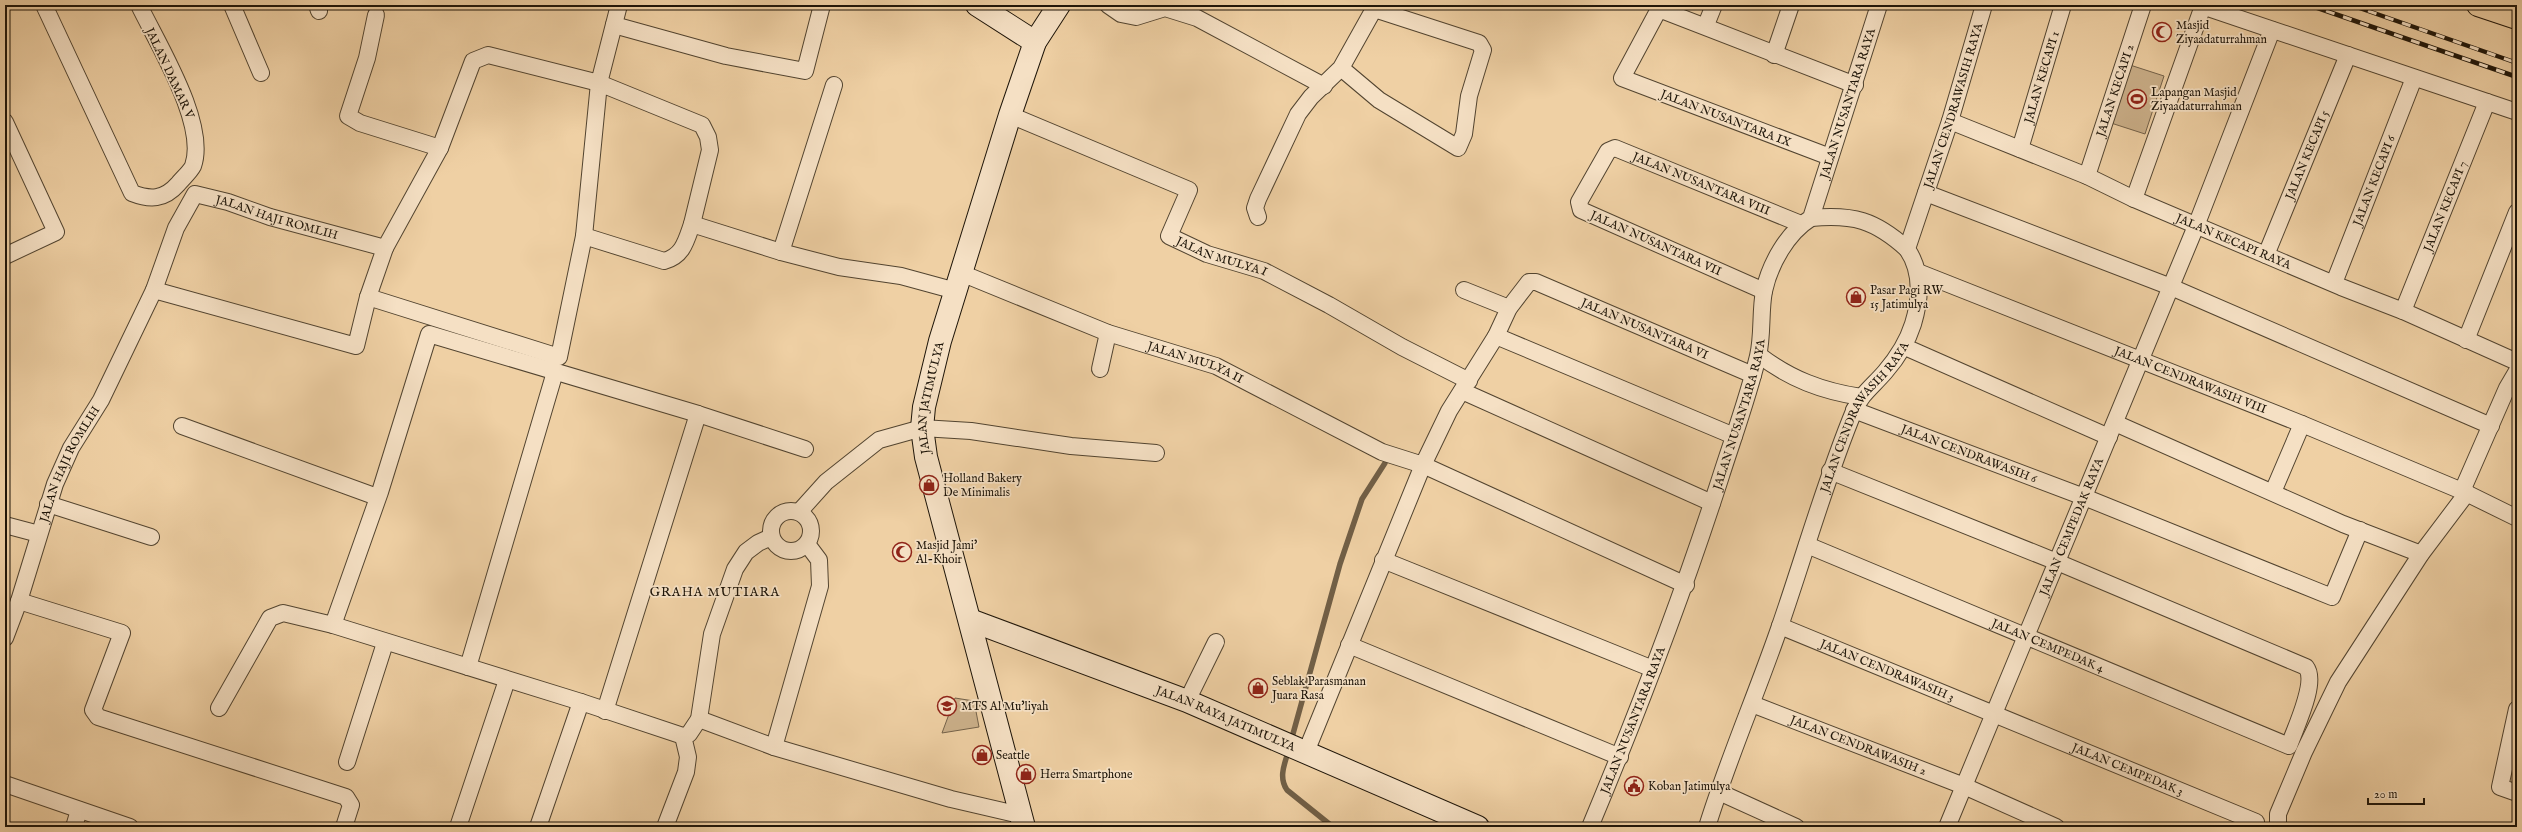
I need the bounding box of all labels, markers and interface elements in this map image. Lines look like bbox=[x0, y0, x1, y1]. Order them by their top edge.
place label: Masjid Ziyaadaturrahman bbox=[2176, 18, 2268, 47]
street label: JALAN CENDRAWASIH RAYA bbox=[1920, 20, 1987, 192]
mosque icon: Masjid Ziyaadaturrahman bbox=[2151, 21, 2173, 43]
street label: JALAN DAMAR V bbox=[140, 23, 198, 123]
street label: JALAN NUSANTARA RAYA bbox=[1816, 26, 1879, 183]
street label: JALAN KECAPI 1 bbox=[2021, 29, 2063, 127]
street label: JALAN KECAPI 2 bbox=[2093, 42, 2138, 141]
place label: Lapangan Masjid Ziyaadaturrahman bbox=[2151, 85, 2243, 114]
street label: JALAN NUSANTARA IX bbox=[1656, 86, 1794, 151]
sports icon: Lapangan Masjid Ziyaadaturrahman bbox=[2126, 88, 2148, 110]
street label: JALAN KECAPI 5 bbox=[2282, 108, 2333, 204]
street label: JALAN KECAPI 6 bbox=[2349, 132, 2399, 230]
street label: JALAN NUSANTARA VIII bbox=[1628, 148, 1772, 219]
street label: JALAN KECAPI 7 bbox=[2420, 159, 2471, 256]
street label: JALAN HAJI ROMLIH bbox=[212, 192, 340, 243]
street label: JALAN NUSANTARA VII bbox=[1586, 207, 1724, 280]
street label: JALAN KECAPI RAYA bbox=[2171, 210, 2294, 273]
street label: JALAN MULYA I bbox=[1171, 233, 1270, 280]
place label: Pasar Pagi RW 15 Jatimulya bbox=[1870, 283, 1943, 313]
shop icon: Pasar Pagi RW 15 Jatimulya bbox=[1845, 286, 1867, 308]
street label: JALAN NUSANTARA VI bbox=[1576, 294, 1710, 363]
street label: JALAN NUSANTARA RAYA bbox=[1709, 337, 1769, 494]
street label: JALAN MULYA II bbox=[1143, 338, 1246, 387]
street label: JALAN JATIMULYA bbox=[915, 339, 948, 457]
street label: JALAN CENDRAWASIH RAYA bbox=[1817, 339, 1913, 497]
street label: JALAN CENDRAWASIH VIII bbox=[2110, 343, 2269, 417]
street label: JALAN HAJI ROMLIH bbox=[36, 403, 103, 526]
street label: JALAN CENDRAWASIH 6 bbox=[1897, 421, 2040, 487]
street label: JALAN CEMPEDAK RAYA bbox=[2036, 455, 2107, 600]
place label: Holland Bakery De Minimalis bbox=[943, 471, 1022, 500]
shop icon: Holland Bakery De Minimalis bbox=[918, 474, 940, 496]
place label: Masjid Jami' Al-Khoir bbox=[915, 538, 977, 567]
mosque icon: Masjid Jami' Al-Khoir bbox=[891, 541, 913, 563]
district label: GRAHA MUTIARA bbox=[650, 584, 780, 601]
street label: JALAN CEMPEDAK 4 bbox=[1987, 615, 2106, 676]
street label: JALAN CENDRAWASIH 3 bbox=[1816, 636, 1956, 705]
street label: JALAN NUSANTARA RAYA bbox=[1597, 644, 1669, 798]
place label: Seblak Parasmanan Juara Rasa bbox=[1270, 674, 1366, 704]
shop icon: Seblak Parasmanan Juara Rasa bbox=[1247, 677, 1269, 699]
street label: JALAN RAYA JATIMULYA bbox=[1151, 682, 1298, 755]
school or university icon: MTS Al Mu'liyah bbox=[936, 695, 958, 717]
place label: MTS Al Mu'liyah bbox=[961, 699, 1049, 714]
street label: JALAN CENDRAWASIH 2 bbox=[1786, 712, 1929, 779]
street label: JALAN CEMPEDAK 3 bbox=[2067, 739, 2185, 799]
shop icon: Seattle bbox=[971, 744, 993, 766]
place label: Seattle bbox=[996, 748, 1030, 763]
shop icon: Herra Smartphone bbox=[1015, 763, 1037, 785]
place label: Herra Smartphone bbox=[1040, 767, 1133, 783]
public building icon: Koban Jatimulya bbox=[1623, 775, 1645, 797]
place label: Koban Jatimulya bbox=[1648, 779, 1731, 795]
scale bar bbox=[2368, 780, 2424, 806]
text: 20 m bbox=[2374, 787, 2397, 802]

